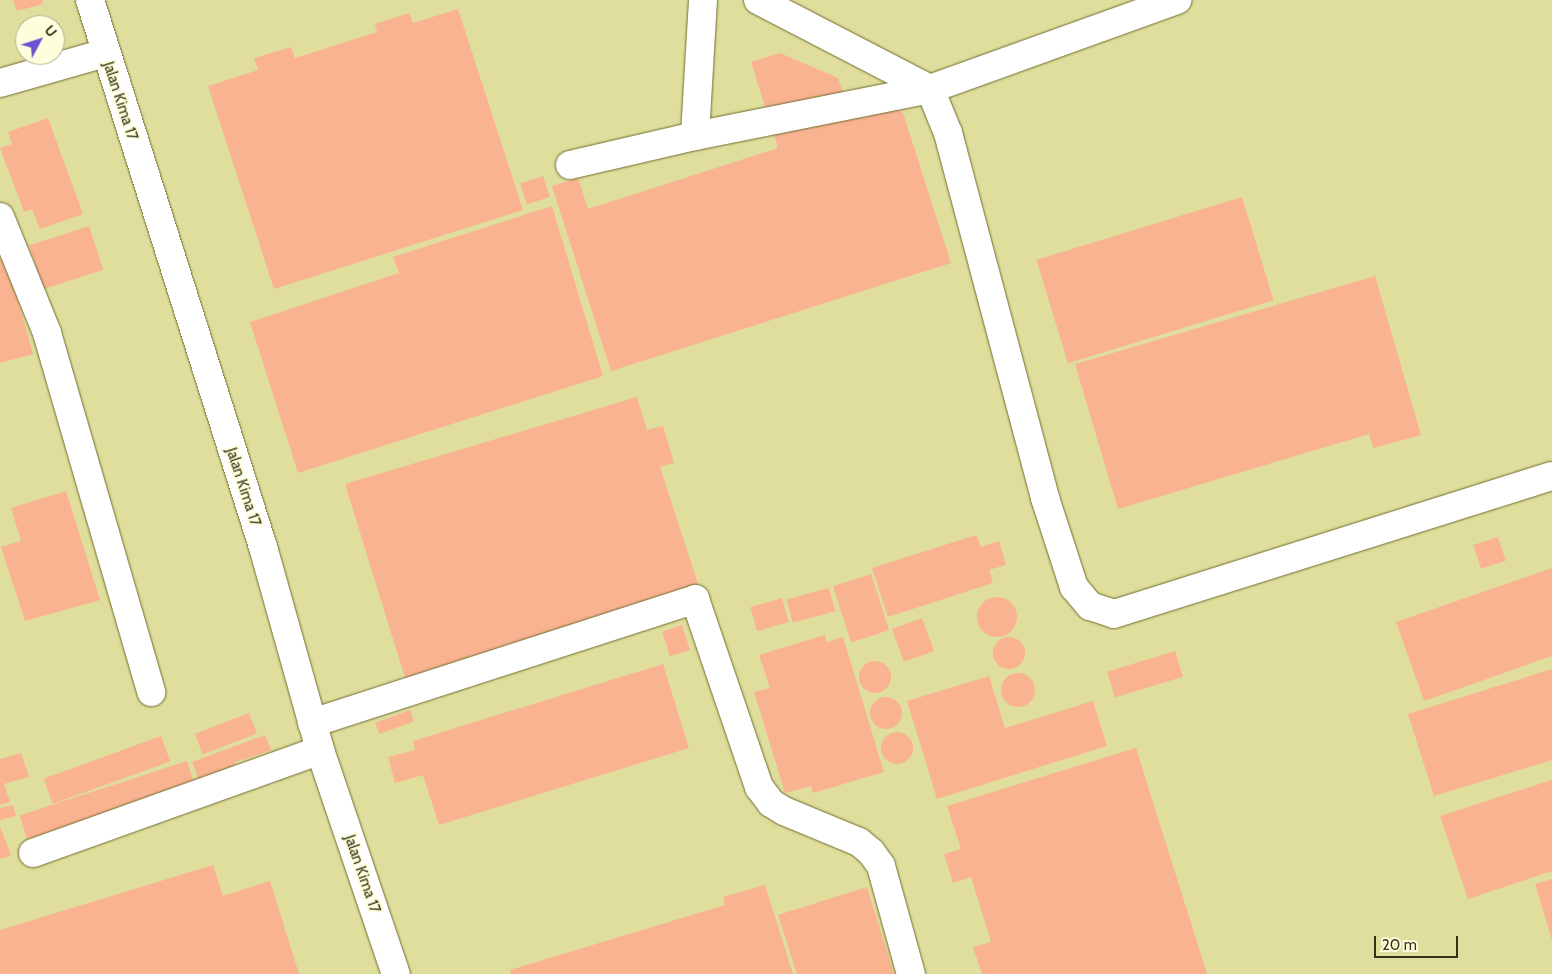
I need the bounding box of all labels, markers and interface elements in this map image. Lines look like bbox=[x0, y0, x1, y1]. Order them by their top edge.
north arrow bbox=[15, 15, 65, 65]
text: U bbox=[41, 21, 61, 41]
street label: Jalan Kima 17 bbox=[99, 59, 141, 143]
street label: Jalan Kima 17 bbox=[222, 445, 264, 529]
street label: Jalan Kima 17 bbox=[340, 833, 384, 915]
scale bar bbox=[1377, 926, 1461, 958]
text: 20 m bbox=[1382, 936, 1417, 954]

